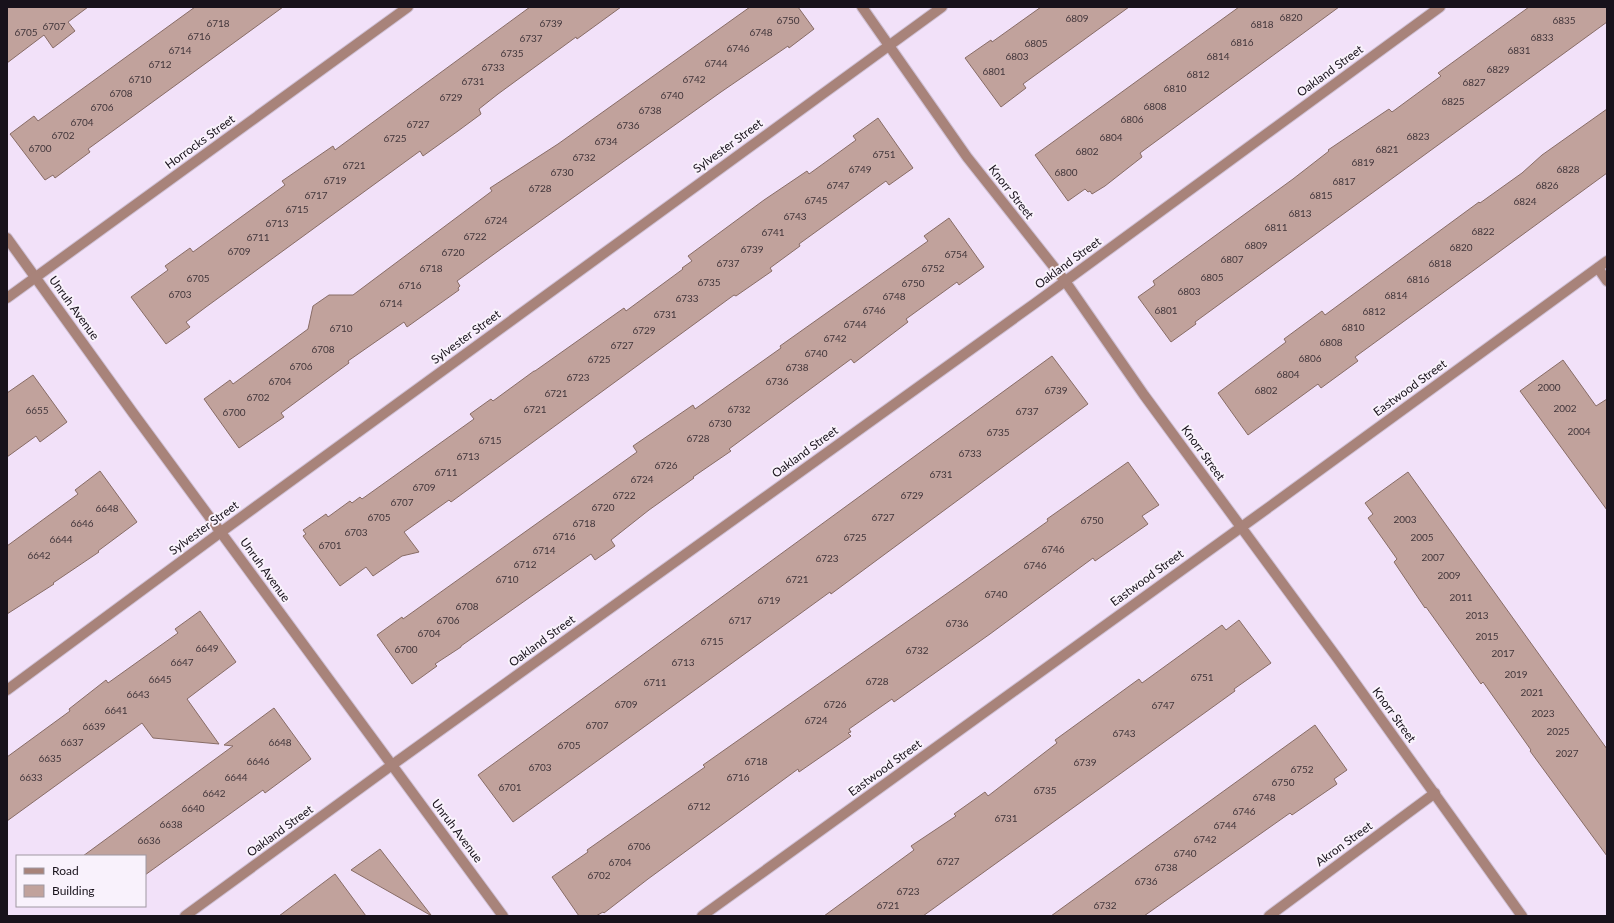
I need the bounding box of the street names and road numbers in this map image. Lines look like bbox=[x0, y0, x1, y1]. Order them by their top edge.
street label: Oakland Street bbox=[1294, 41, 1366, 100]
street label: Horrocks Street bbox=[162, 111, 238, 172]
street label: Sylvester Street bbox=[690, 115, 766, 176]
street label: Knorr Street bbox=[986, 162, 1038, 222]
street label: Oakland Street bbox=[1032, 233, 1104, 292]
street label: Unruh Avenue bbox=[46, 273, 103, 343]
street label: Sylvester Street bbox=[428, 306, 504, 367]
street label: Eastwood Street bbox=[1370, 356, 1450, 419]
street label: Oakland Street bbox=[769, 422, 841, 481]
street label: Knorr Street bbox=[1178, 422, 1229, 484]
street label: Sylvester Street bbox=[166, 497, 242, 558]
street label: Unruh Avenue bbox=[237, 535, 294, 605]
street label: Eastwood Street bbox=[1107, 546, 1187, 609]
street label: Oakland Street bbox=[506, 611, 578, 670]
street label: Knorr Street bbox=[1369, 684, 1420, 746]
street label: Eastwood Street bbox=[845, 736, 925, 799]
street label: Unruh Avenue bbox=[429, 796, 486, 865]
street label: Oakland Street bbox=[244, 801, 316, 860]
street label: Akron Street bbox=[1312, 818, 1376, 869]

